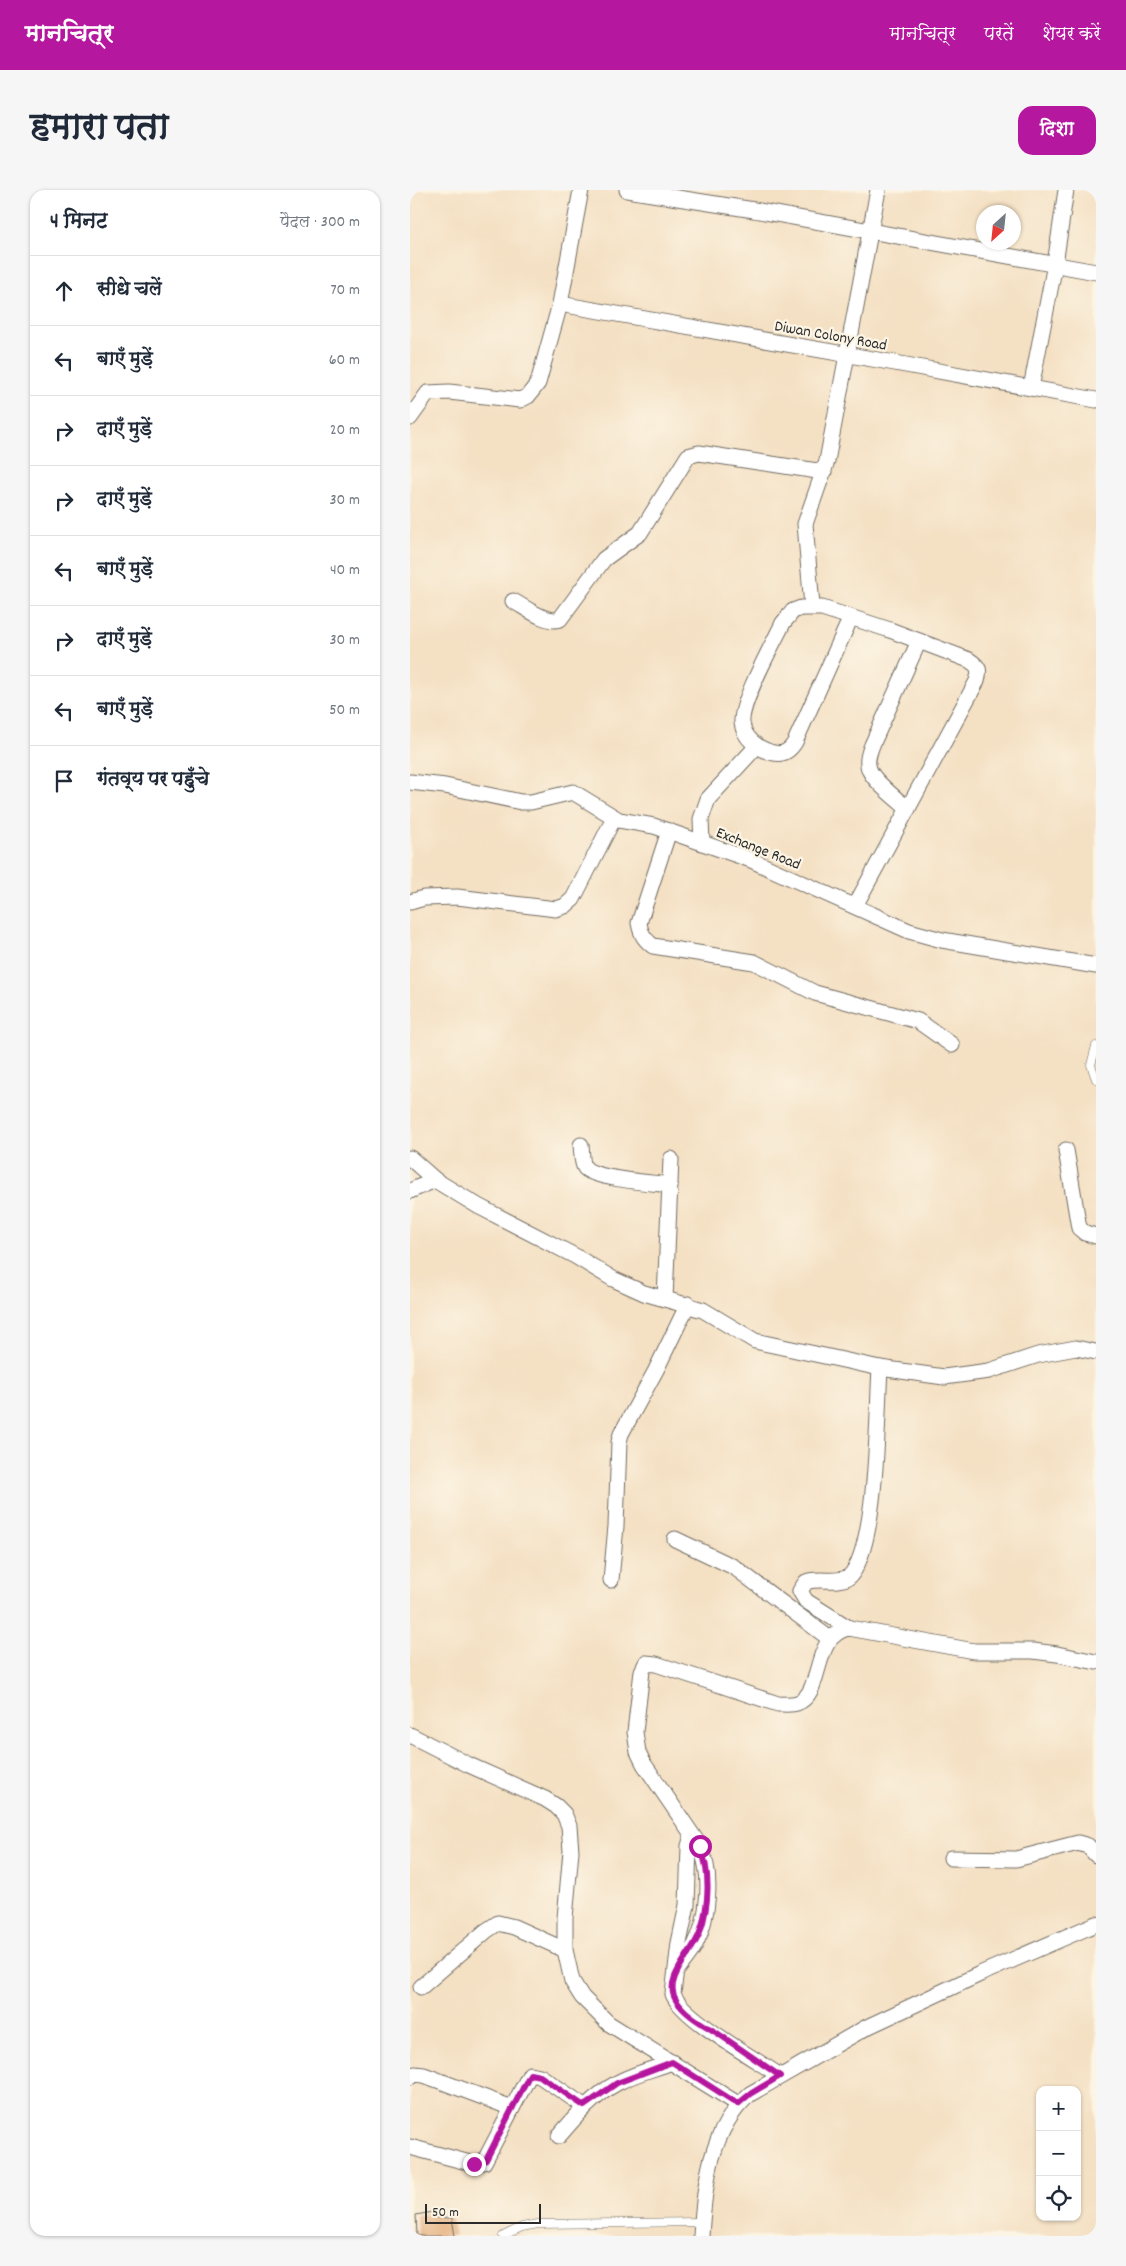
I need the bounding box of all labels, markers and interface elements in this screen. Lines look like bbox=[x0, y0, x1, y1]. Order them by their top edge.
text: मानचित्र bbox=[25, 18, 113, 52]
text: मानचित्र bbox=[890, 23, 956, 48]
text: परतें bbox=[984, 23, 1014, 48]
text: शेयर करें bbox=[1042, 23, 1101, 48]
text: हमारा पता bbox=[30, 105, 169, 155]
button: दिशा bbox=[1018, 106, 1096, 155]
north arrow bbox=[976, 205, 1021, 250]
text: 4 मिनट bbox=[50, 208, 108, 238]
text: पैदल · 300 m bbox=[280, 211, 360, 234]
icon: ahead bbox=[50, 277, 78, 305]
text: सीधे चलें bbox=[97, 277, 162, 304]
text: 70 m bbox=[330, 279, 360, 302]
street label: Diwan Colony Road bbox=[773, 315, 888, 358]
icon: left bbox=[50, 347, 78, 375]
text: बाएँ मुड़ें bbox=[97, 347, 153, 374]
text: 60 m bbox=[329, 349, 360, 372]
icon: right bbox=[50, 417, 78, 445]
text: दाएँ मुड़ें bbox=[97, 417, 152, 444]
text: 20 m bbox=[330, 419, 360, 442]
icon: right bbox=[50, 487, 78, 515]
text: दाएँ मुड़ें bbox=[97, 487, 152, 514]
text: 30 m bbox=[330, 489, 360, 512]
icon: left bbox=[50, 557, 78, 585]
text: बाएँ मुड़ें bbox=[97, 557, 153, 584]
text: 40 m bbox=[330, 559, 360, 582]
icon: right bbox=[50, 627, 78, 655]
text: दाएँ मुड़ें bbox=[97, 627, 152, 654]
text: 30 m bbox=[330, 629, 360, 652]
icon: left bbox=[50, 697, 78, 725]
text: बाएँ मुड़ें bbox=[97, 697, 153, 724]
text: 50 m bbox=[329, 699, 360, 722]
icon: arrive bbox=[50, 767, 78, 795]
text: गंतव्य पर पहुँचे bbox=[97, 767, 209, 794]
street label: Exchange Road bbox=[712, 822, 804, 877]
route start bbox=[689, 1835, 712, 1858]
map controls bbox=[1036, 2086, 1081, 2221]
button: + bbox=[1036, 2086, 1081, 2131]
button: − bbox=[1036, 2131, 1081, 2176]
route end bbox=[463, 2153, 486, 2176]
button: locate bbox=[1036, 2176, 1081, 2221]
scale bar bbox=[425, 2201, 541, 2224]
text: 50 m bbox=[432, 2203, 459, 2223]

